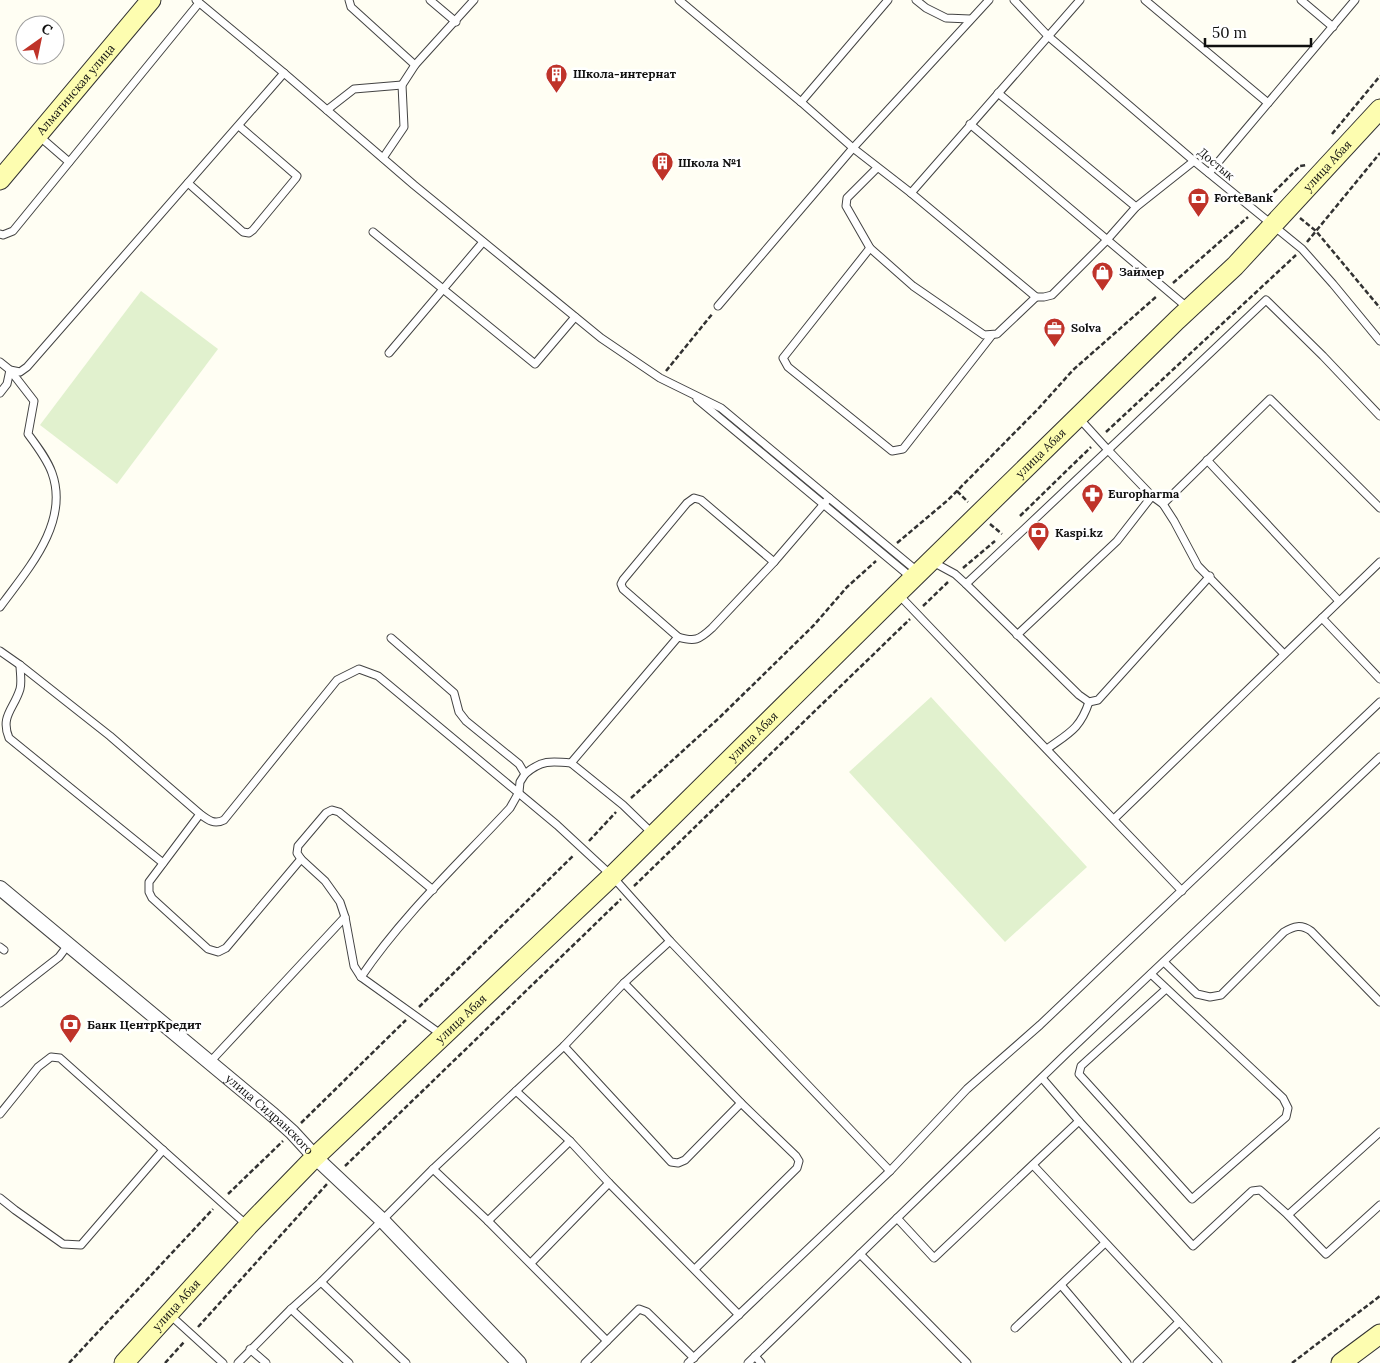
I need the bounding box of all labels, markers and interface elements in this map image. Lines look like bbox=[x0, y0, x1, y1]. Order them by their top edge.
north arrow bbox=[15, 15, 65, 65]
scale bar bbox=[1205, 15, 1311, 47]
text: С bbox=[38, 19, 56, 39]
text: 50 m bbox=[1212, 23, 1247, 42]
street label: Алматинская улица bbox=[32, 41, 118, 139]
building icon: Школа-интернат bbox=[545, 62, 569, 93]
place label: Школа-интернат bbox=[573, 66, 677, 81]
street label: улица Абая bbox=[1300, 137, 1354, 194]
street label: Достык bbox=[1195, 144, 1238, 184]
building icon: Школа №1 bbox=[650, 151, 674, 182]
place label: Школа №1 bbox=[678, 155, 741, 170]
bank icon: ForteBank bbox=[1186, 186, 1210, 217]
place label: ForteBank bbox=[1214, 190, 1273, 205]
shop icon: Займер bbox=[1091, 260, 1115, 291]
place label: Займер bbox=[1119, 264, 1164, 279]
office icon: Solva bbox=[1043, 316, 1067, 347]
place label: Solva bbox=[1071, 320, 1102, 335]
street label: улица Абая bbox=[1012, 425, 1069, 481]
pharmacy icon: Europharma bbox=[1080, 482, 1104, 513]
place label: Europharma bbox=[1108, 486, 1180, 501]
bank icon: Kaspi.kz bbox=[1027, 521, 1051, 552]
place label: Kaspi.kz bbox=[1055, 525, 1103, 540]
street label: улица Абая bbox=[724, 708, 781, 764]
street label: улица Абая bbox=[432, 991, 489, 1046]
bank icon: Банк ЦентрКредит bbox=[59, 1013, 83, 1044]
place label: Банк ЦентрКредит bbox=[87, 1017, 202, 1032]
street label: улица Сидранского bbox=[222, 1071, 317, 1158]
street label: улица Абая bbox=[149, 1276, 203, 1334]

